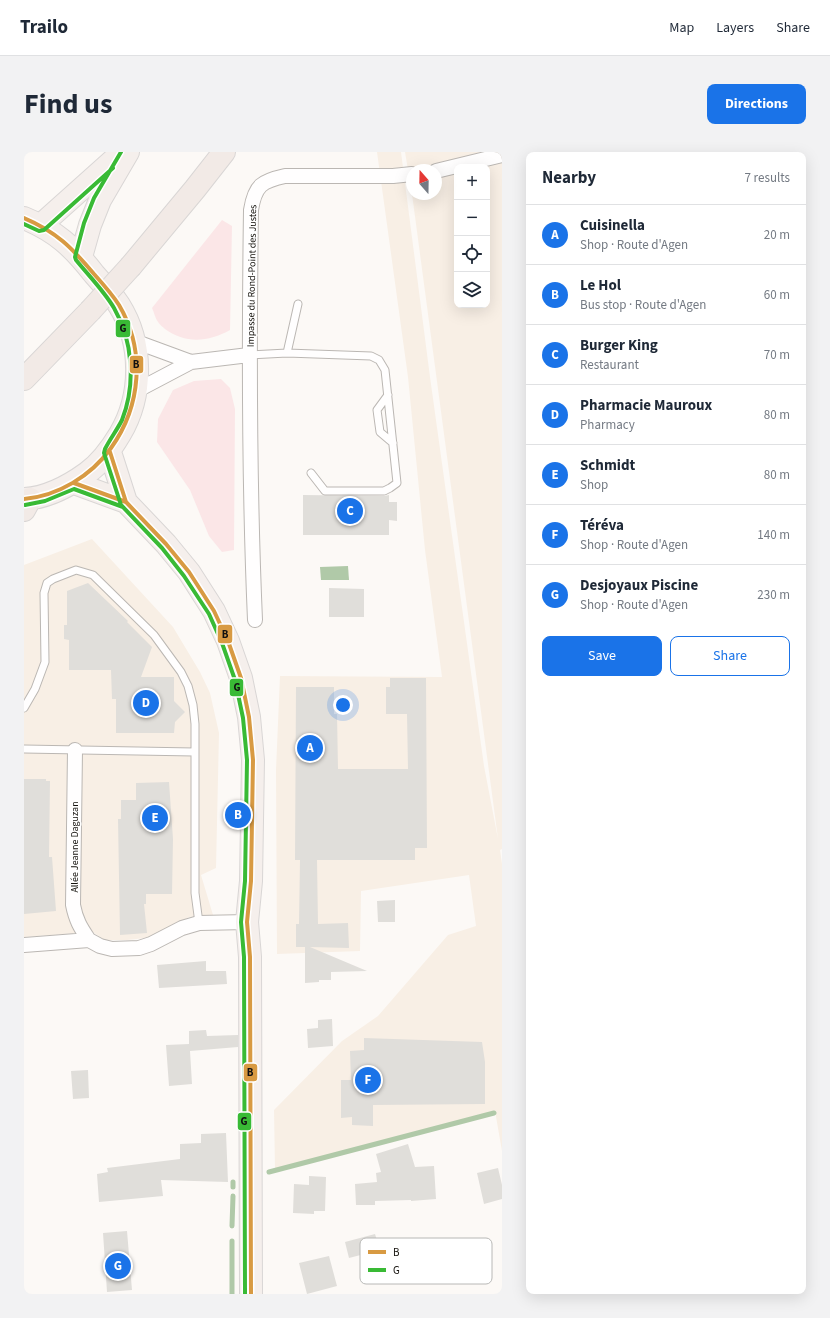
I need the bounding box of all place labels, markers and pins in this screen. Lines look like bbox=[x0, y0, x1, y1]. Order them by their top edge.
pin: C bbox=[337, 496, 363, 526]
pin: D bbox=[133, 688, 159, 718]
pin: A bbox=[297, 733, 323, 763]
pin: B bbox=[225, 800, 251, 830]
pin: E bbox=[142, 803, 168, 833]
pin: F bbox=[355, 1065, 381, 1095]
pin: G bbox=[105, 1251, 131, 1281]

